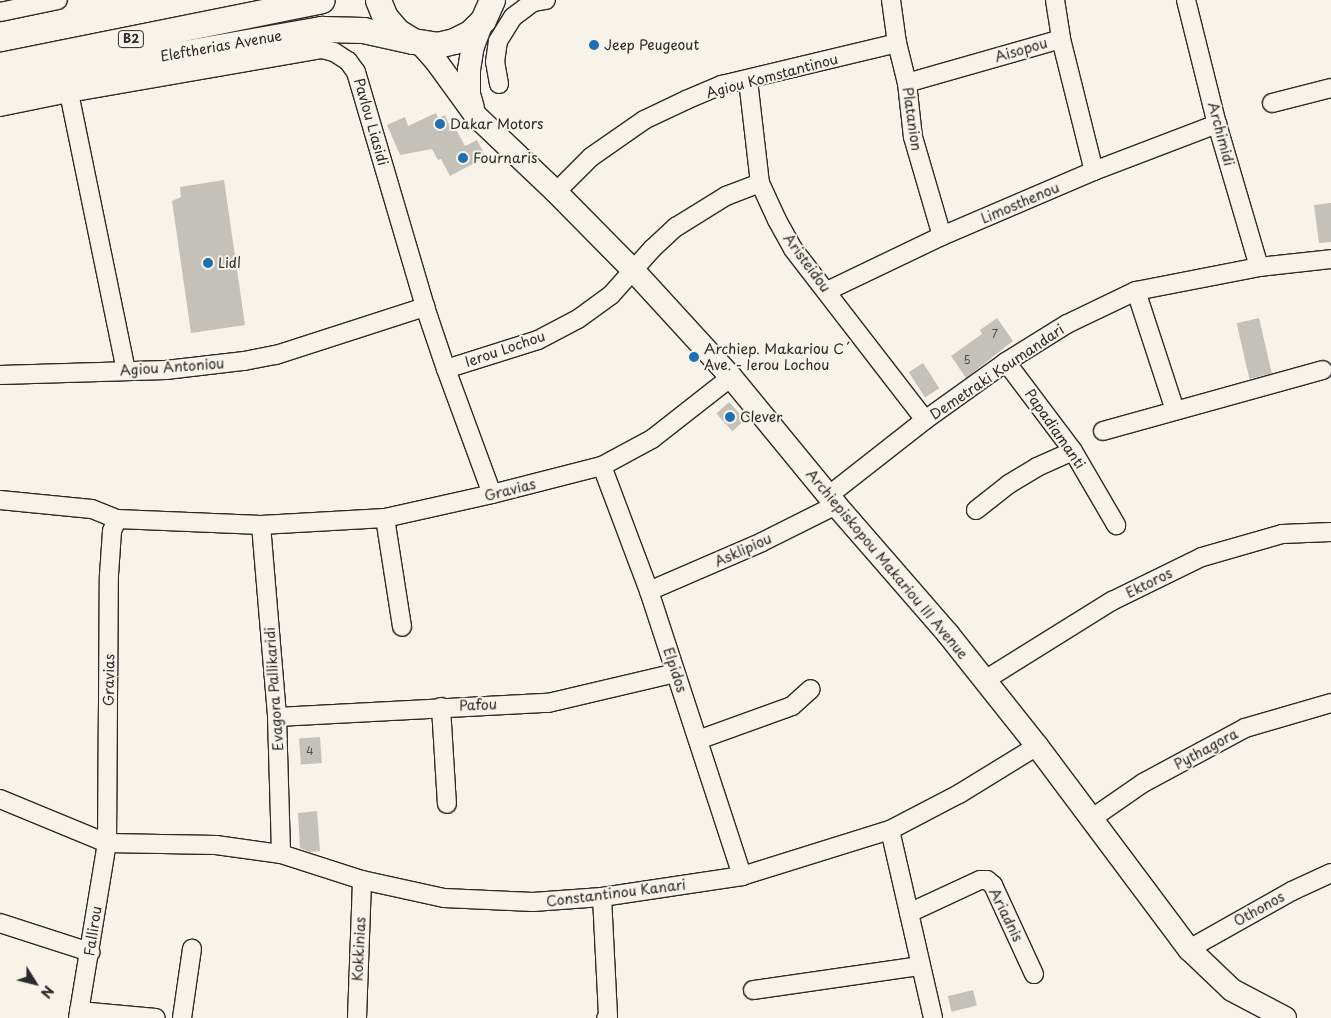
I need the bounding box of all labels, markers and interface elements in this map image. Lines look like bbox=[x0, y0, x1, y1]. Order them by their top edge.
street label: Eleftherias Avenue bbox=[159, 27, 283, 65]
road number: B2 bbox=[117, 30, 145, 48]
street label: Aisopou bbox=[993, 34, 1049, 66]
place label: Jeep Peugeout bbox=[604, 37, 701, 53]
marker: Jeep Peugeout bbox=[588, 39, 600, 51]
street label: Agiou Komstantinou bbox=[704, 50, 840, 102]
street label: Pavlou Liasidi bbox=[351, 76, 391, 168]
street label: Platanion bbox=[899, 86, 925, 152]
street label: Archimidi bbox=[1204, 100, 1238, 168]
place label: Dakar Motors bbox=[450, 116, 544, 132]
marker: Dakar Motors bbox=[434, 118, 446, 130]
place label: Fournaris bbox=[473, 150, 537, 166]
marker: Fournaris bbox=[457, 152, 469, 164]
street label: Limosthenou bbox=[978, 179, 1062, 227]
street label: Aristeidou bbox=[780, 230, 834, 296]
place label: Lidl bbox=[218, 255, 241, 271]
marker: Lidl bbox=[202, 257, 214, 269]
street label: Demetraki Koumandari bbox=[926, 321, 1068, 423]
street label: Ierou Lochou bbox=[462, 327, 548, 371]
house number: 7 bbox=[992, 327, 998, 341]
place label: Archiep. Makariou C´ Ave. - Ierou Lochou bbox=[704, 341, 851, 374]
marker: Archiep. Makariou C´ Ave. - Ierou Lochou bbox=[688, 351, 700, 363]
house number: 5 bbox=[963, 353, 971, 367]
street label: Agiou Antoniou bbox=[119, 355, 225, 379]
street label: Papadiamanti bbox=[1021, 386, 1089, 472]
place label: Clever bbox=[740, 409, 782, 425]
marker: Clever bbox=[724, 411, 736, 423]
street label: Archiepiskopou Makariou III Avenue bbox=[802, 466, 972, 662]
street label: Gravias bbox=[483, 476, 537, 504]
street label: Asklipiou bbox=[712, 530, 774, 570]
street label: Ektoros bbox=[1123, 565, 1175, 601]
street label: Evagora Pallikaridi bbox=[261, 626, 287, 752]
street label: Elpidos bbox=[660, 645, 690, 695]
street label: Gravias bbox=[100, 654, 118, 706]
street label: Pafou bbox=[459, 696, 497, 714]
street label: Pythagora bbox=[1171, 725, 1241, 773]
house number: 4 bbox=[306, 744, 314, 758]
street label: Constantinou Kanari bbox=[545, 876, 687, 910]
street label: Ariadnis bbox=[986, 885, 1026, 945]
street label: Othonos bbox=[1231, 888, 1287, 930]
street label: Fallirou bbox=[81, 905, 105, 957]
street label: Kokkinias bbox=[349, 916, 369, 982]
north arrow bbox=[10, 958, 60, 1008]
text: N bbox=[36, 981, 59, 1003]

